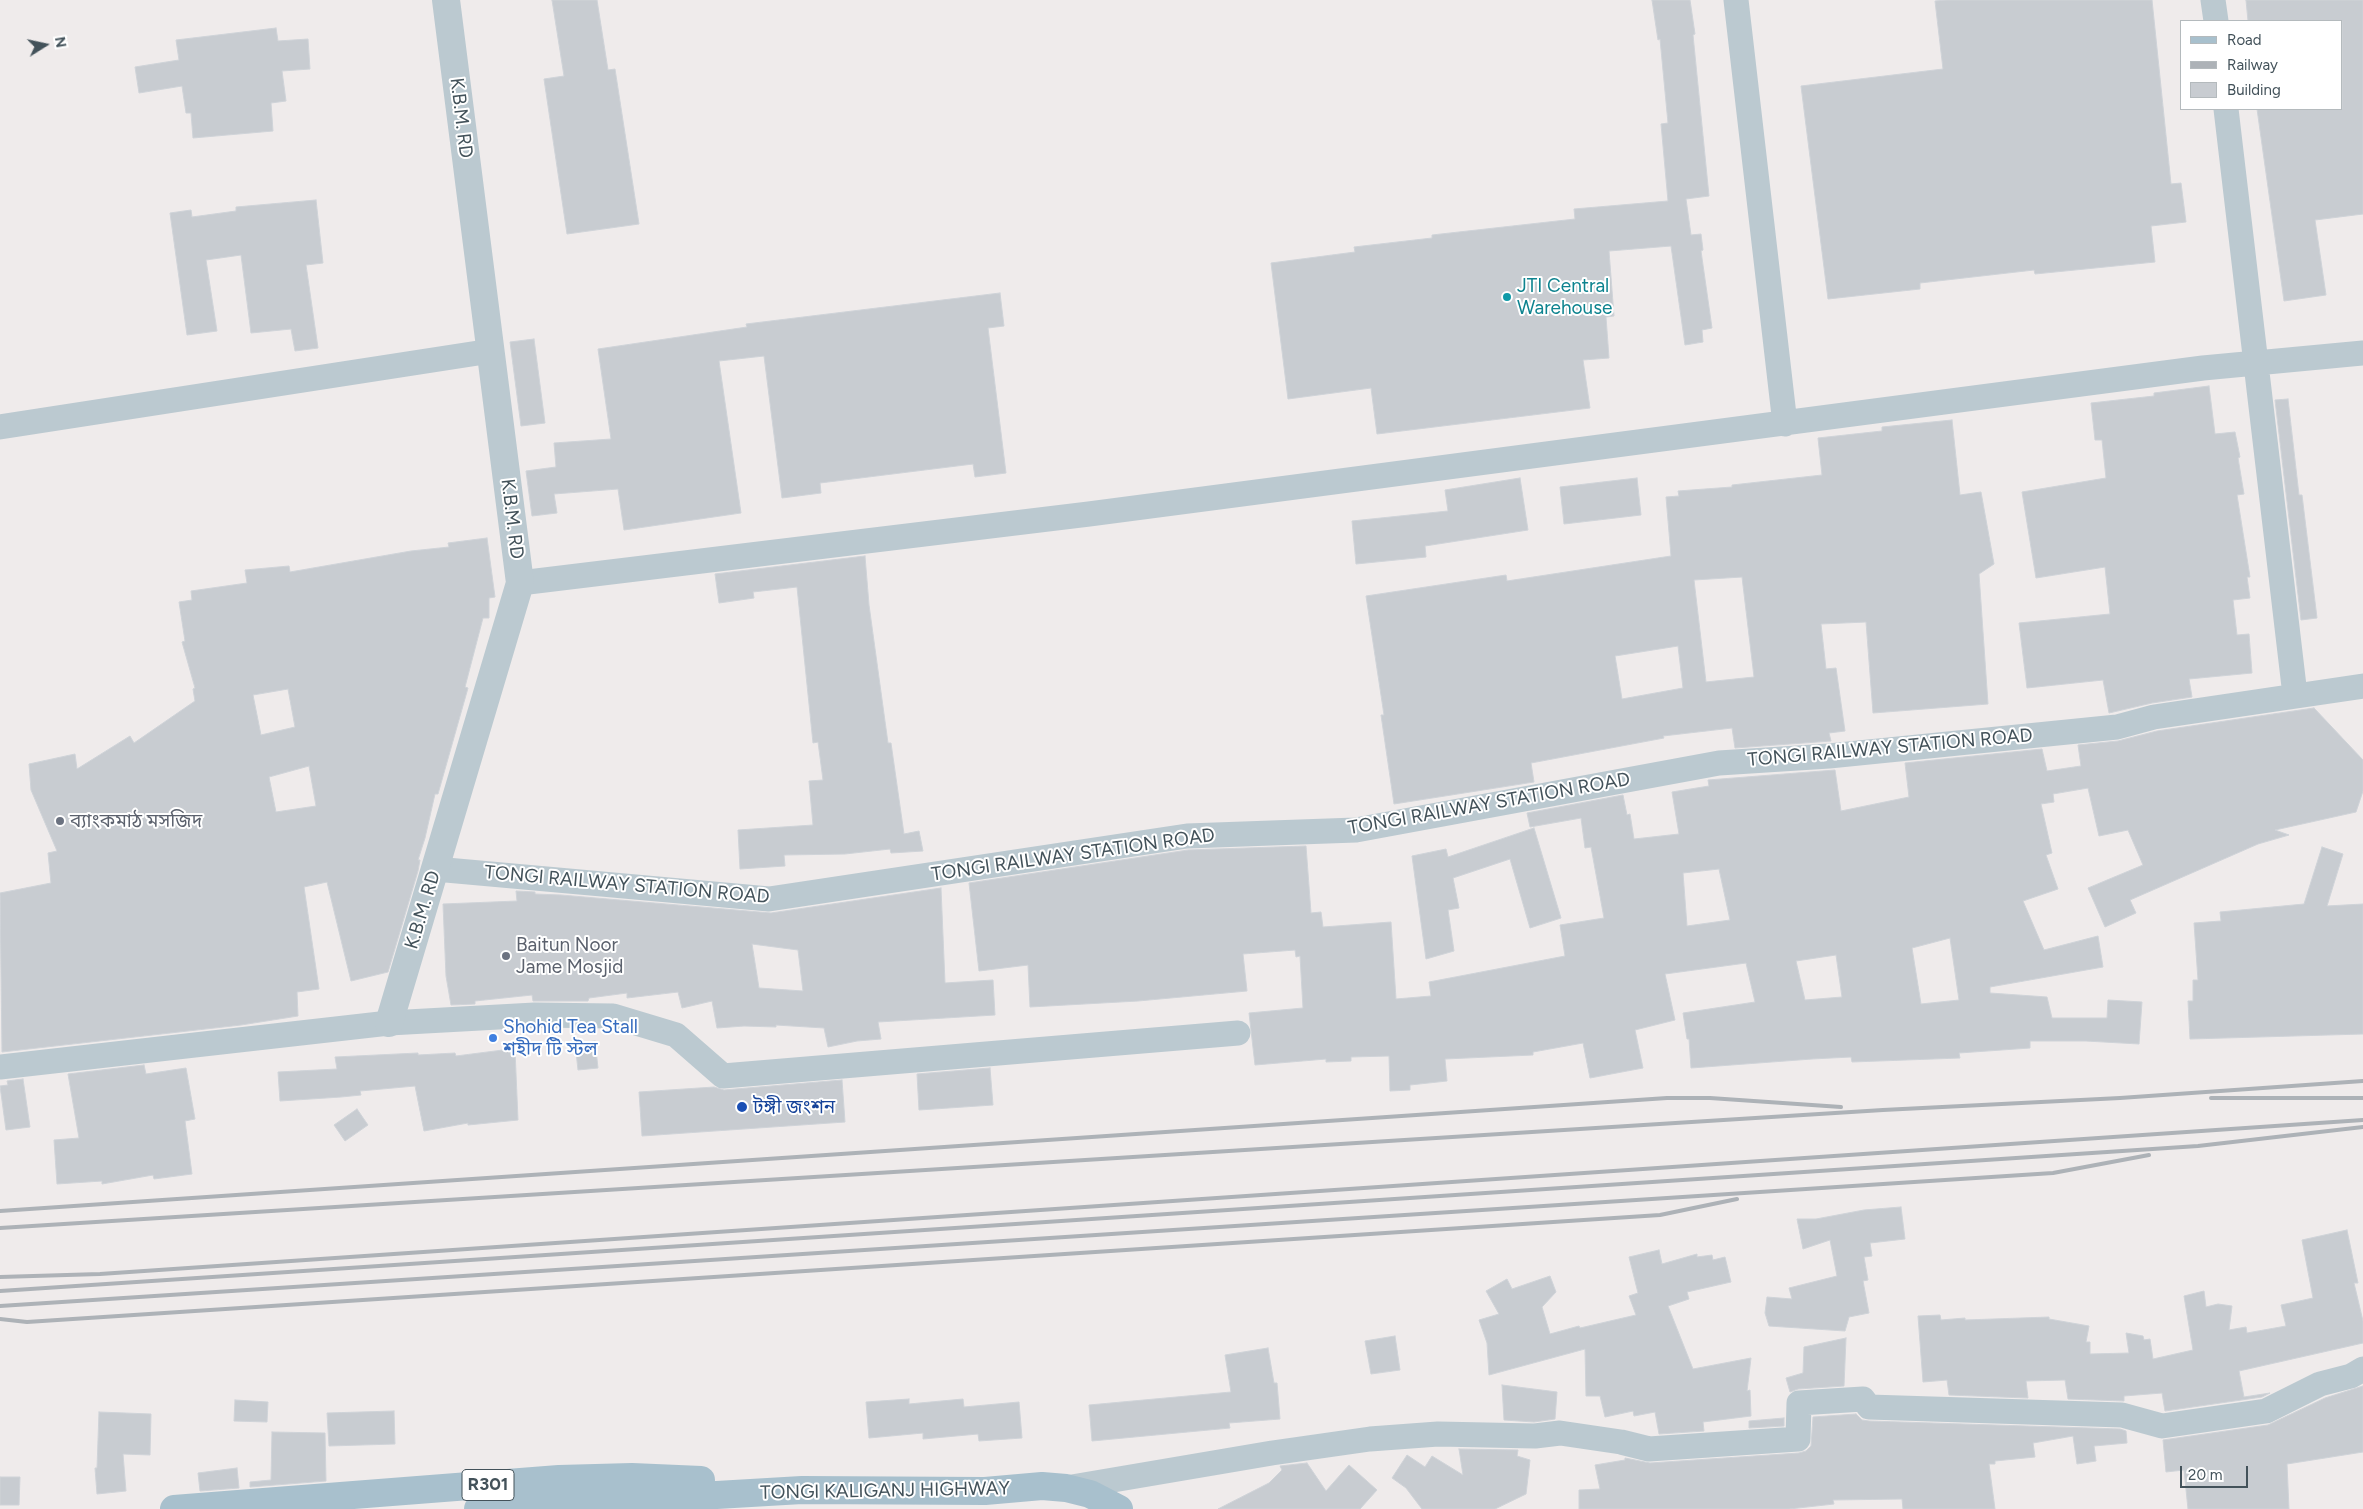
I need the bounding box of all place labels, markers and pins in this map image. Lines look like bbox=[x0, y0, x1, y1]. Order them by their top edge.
place label: JTI Central Warehouse bbox=[1517, 275, 1612, 319]
marker: JTI Central Warehouse bbox=[1501, 291, 1513, 303]
place label: ব্যাংকমাঠ মসজিদ bbox=[70, 810, 202, 832]
marker: ব্যাংকমাঠ মসজিদ bbox=[54, 815, 66, 827]
place label: Baitun Noor Jame Mosjid bbox=[516, 934, 623, 978]
marker: Baitun Noor Jame Mosjid bbox=[500, 950, 512, 962]
place label: Shohid Tea Stall শহীদ টি স্টল bbox=[503, 1016, 638, 1060]
marker: Shohid Tea Stall শহীদ টি স্টল bbox=[487, 1032, 499, 1044]
place label: টঙ্গী জংশন bbox=[753, 1096, 835, 1118]
marker: টঙ্গী জংশন bbox=[735, 1100, 749, 1114]

